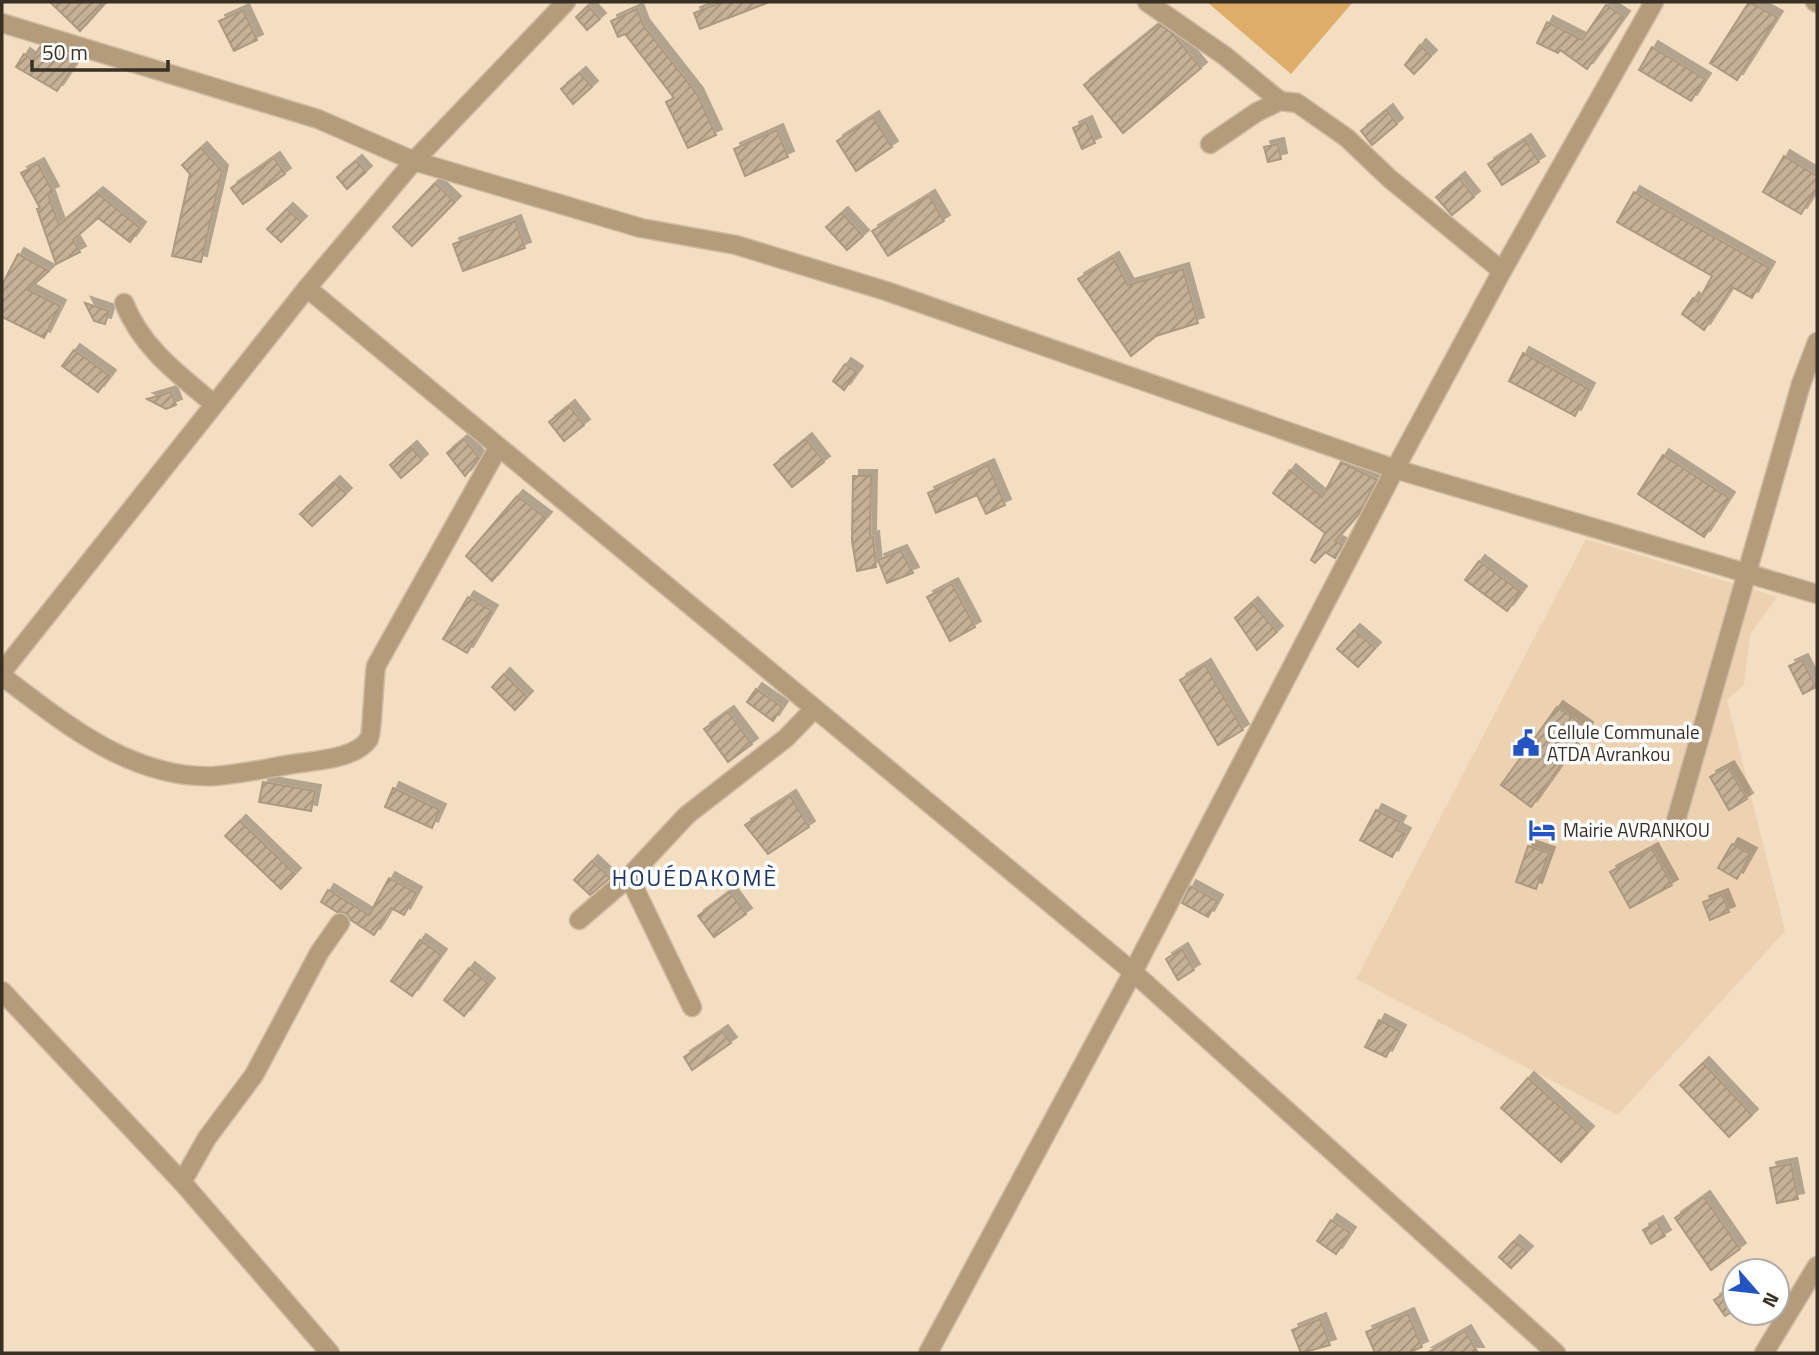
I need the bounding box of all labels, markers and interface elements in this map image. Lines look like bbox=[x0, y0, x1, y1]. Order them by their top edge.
scale bar bbox=[32, 28, 168, 72]
text: 50 m bbox=[42, 36, 88, 68]
place label: Cellule Communale ATDA Avrankou bbox=[1547, 717, 1700, 768]
public building icon: Cellule Communale ATDA Avrankou bbox=[1511, 728, 1541, 758]
hotel icon: Mairie AVRANKOU bbox=[1527, 815, 1557, 845]
place label: Mairie AVRANKOU bbox=[1563, 815, 1710, 844]
district label: HOUÉDAKOMÈ bbox=[612, 860, 778, 895]
north arrow bbox=[1721, 1257, 1791, 1327]
text: N bbox=[1756, 1288, 1787, 1313]

